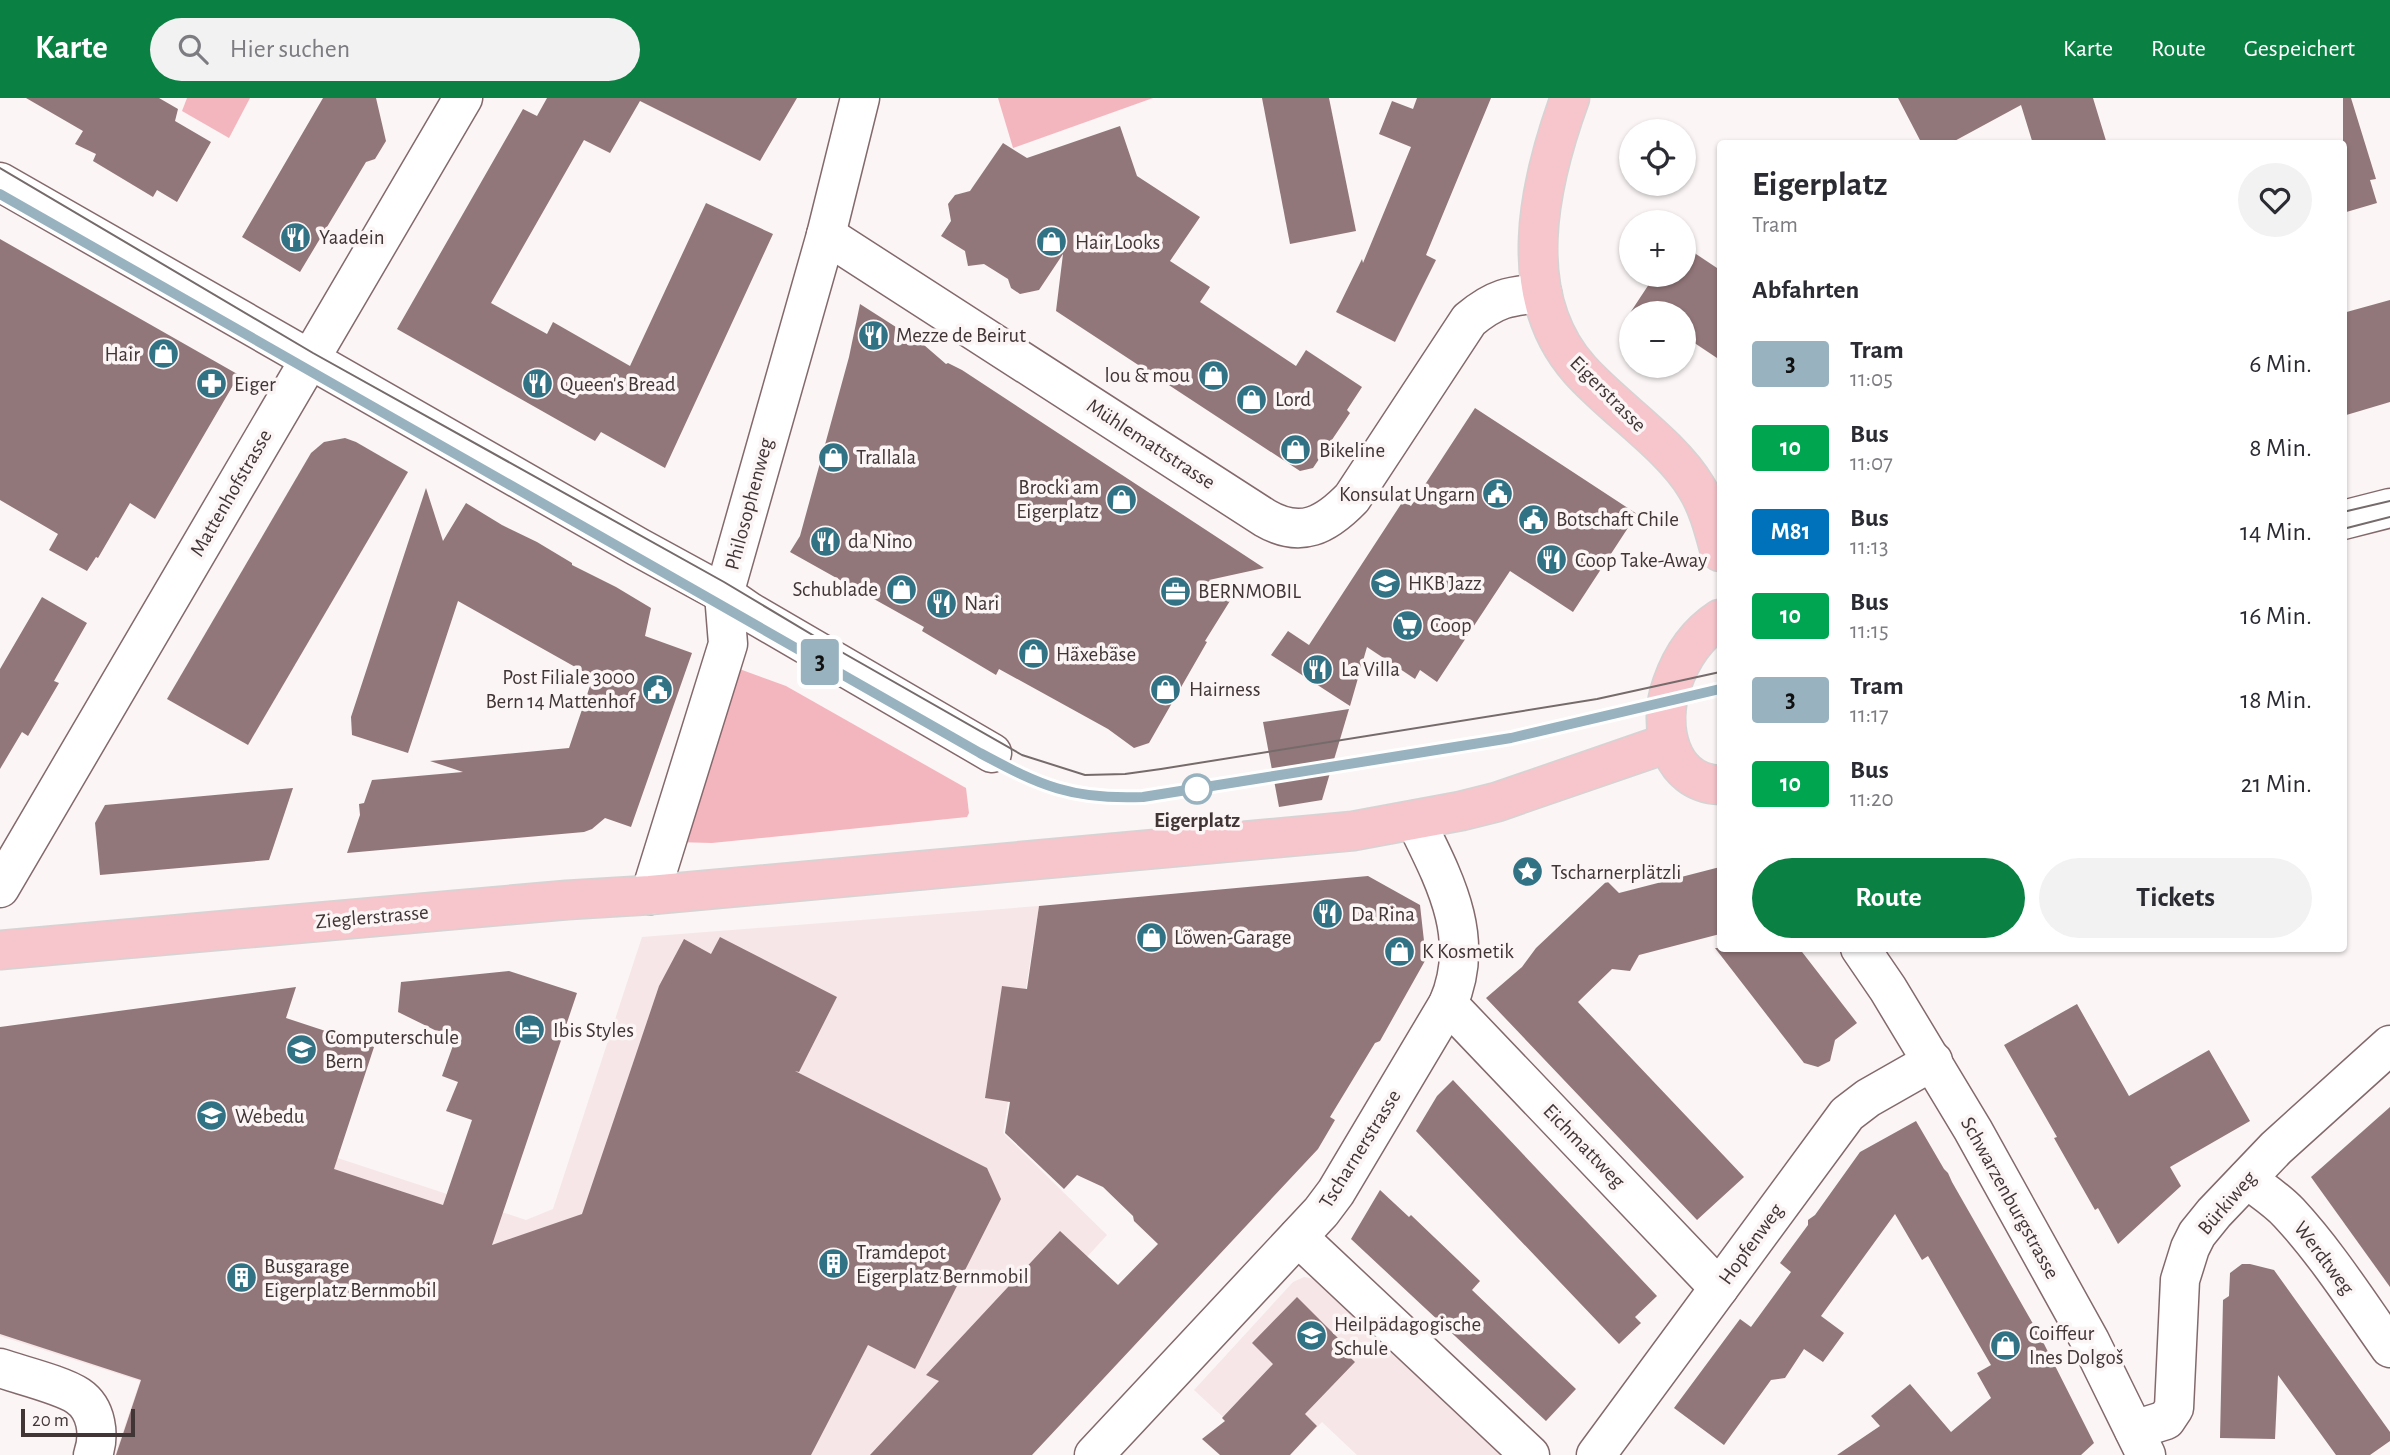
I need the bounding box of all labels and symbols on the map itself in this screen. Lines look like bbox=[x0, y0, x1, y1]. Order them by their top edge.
restaurant icon: Yaadein bbox=[279, 220, 313, 254]
shop icon: Hair Looks bbox=[1035, 225, 1069, 259]
place label: Yaadein bbox=[319, 227, 385, 248]
place label: Hair Looks bbox=[1075, 232, 1160, 253]
restaurant icon: Mezze de Beirut bbox=[856, 318, 890, 352]
place label: Mezze de Beirut bbox=[896, 325, 1026, 346]
shop icon: Hair bbox=[146, 337, 180, 371]
place label: Hair bbox=[104, 344, 140, 365]
street label: Eigerstrasse bbox=[1566, 352, 1650, 436]
shop icon: lou & mou bbox=[1196, 358, 1230, 392]
place label: lou & mou bbox=[1104, 365, 1190, 386]
pharmacy icon: Eiger bbox=[194, 367, 228, 401]
restaurant icon: Queen's Bread bbox=[520, 367, 554, 401]
place label: Eiger bbox=[234, 374, 276, 395]
place label: Queen's Bread bbox=[560, 374, 676, 395]
shop icon: Lord bbox=[1235, 382, 1269, 416]
place label: Lord bbox=[1275, 389, 1311, 410]
street label: Mühlemattstrasse bbox=[1083, 395, 1219, 493]
street label: Mattenhofstrasse bbox=[186, 426, 276, 560]
shop icon: Bikeline bbox=[1279, 433, 1313, 467]
street label: Philosophenweg bbox=[721, 435, 777, 572]
shop icon: Trallala bbox=[816, 440, 850, 474]
place label: Bikeline bbox=[1319, 440, 1385, 461]
place label: Trallala bbox=[856, 447, 916, 468]
place label: Brocki am Eigerplatz bbox=[1016, 477, 1099, 522]
public building icon: Konsulat Ungarn bbox=[1481, 477, 1515, 511]
shop icon: Brocki am Eigerplatz bbox=[1105, 482, 1139, 516]
place label: Konsulat Ungarn bbox=[1339, 484, 1475, 505]
public building icon: Botschaft Chile bbox=[1516, 502, 1550, 536]
place label: Botschaft Chile bbox=[1556, 509, 1679, 530]
restaurant icon: da Nino bbox=[808, 524, 842, 558]
place label: da Nino bbox=[848, 531, 913, 552]
restaurant icon: Coop Take-Away bbox=[1535, 543, 1569, 577]
place label: Coop Take-Away bbox=[1575, 550, 1707, 571]
school or university icon: HKB Jazz bbox=[1368, 566, 1402, 600]
shop icon: Schublade bbox=[884, 572, 918, 606]
place label: HKB Jazz bbox=[1408, 573, 1482, 594]
office icon: BERNMOBIL bbox=[1158, 574, 1192, 608]
place label: Schublade bbox=[793, 579, 878, 600]
place label: BERNMOBIL bbox=[1198, 581, 1301, 602]
restaurant icon: Nari bbox=[924, 586, 958, 620]
place label: Nari bbox=[964, 593, 999, 614]
supermarket icon: Coop bbox=[1390, 608, 1424, 642]
place label: Coop bbox=[1430, 615, 1472, 636]
shop icon: Häxebäse bbox=[1016, 637, 1050, 671]
line badge: 3 bbox=[797, 639, 843, 685]
place label: Häxebäse bbox=[1056, 644, 1136, 665]
restaurant icon: La Villa bbox=[1301, 652, 1335, 686]
place label: La Villa bbox=[1341, 659, 1400, 680]
place label: Post Filiale 3000 Bern 14 Mattenhof bbox=[486, 667, 637, 712]
public building icon: Post Filiale 3000 Bern 14 Mattenhof bbox=[641, 672, 675, 706]
shop icon: Hairness bbox=[1149, 672, 1183, 706]
place label: Hairness bbox=[1189, 679, 1261, 700]
marker: Eigerplatz bbox=[1182, 774, 1212, 804]
place label: Eigerplatz bbox=[1154, 810, 1240, 831]
place icon: Tscharnerplätzli bbox=[1511, 855, 1545, 889]
place label: Tscharnerplätzli bbox=[1551, 862, 1681, 883]
restaurant icon: Da Rina bbox=[1311, 897, 1345, 931]
street label: Zieglerstrasse bbox=[315, 902, 429, 932]
place label: Da Rina bbox=[1351, 904, 1415, 925]
shop icon: Löwen-Garage bbox=[1134, 920, 1168, 954]
place label: Löwen-Garage bbox=[1174, 927, 1291, 948]
shop icon: K Kosmetik bbox=[1382, 934, 1416, 968]
place label: K Kosmetik bbox=[1422, 941, 1514, 962]
hotel icon: Ibis Styles bbox=[513, 1013, 547, 1047]
place label: Ibis Styles bbox=[553, 1020, 634, 1041]
place label: Computerschule Bern bbox=[325, 1027, 459, 1072]
school or university icon: Computerschule Bern bbox=[285, 1032, 319, 1066]
street label: Tscharnerstrasse bbox=[1315, 1086, 1405, 1212]
school or university icon: Webedu bbox=[195, 1099, 229, 1133]
street label: Eichmattweg bbox=[1539, 1100, 1629, 1192]
place label: Webedu bbox=[235, 1106, 305, 1127]
street label: Schwarzenburgstrasse bbox=[1957, 1114, 2063, 1282]
street label: Bürkiweg bbox=[2194, 1167, 2261, 1239]
street label: Hopfenweg bbox=[1715, 1199, 1788, 1288]
street label: Werdtweg bbox=[2290, 1218, 2359, 1299]
place label: Tramdepot Eigerplatz Bernmobil bbox=[856, 1242, 1029, 1287]
building icon: Tramdepot Eigerplatz Bernmobil bbox=[816, 1247, 850, 1281]
place label: Busgarage Eigerplatz Bernmobil bbox=[264, 1256, 437, 1301]
building icon: Busgarage Eigerplatz Bernmobil bbox=[224, 1261, 258, 1295]
place label: Heilpädagogische Schule bbox=[1334, 1314, 1481, 1359]
school or university icon: Heilpädagogische Schule bbox=[1294, 1319, 1328, 1353]
place label: Coiffeur Ines Dolgoš bbox=[2029, 1323, 2124, 1368]
shop icon: Coiffeur Ines Dolgoš bbox=[1989, 1328, 2023, 1362]
scale bar bbox=[21, 1406, 135, 1438]

